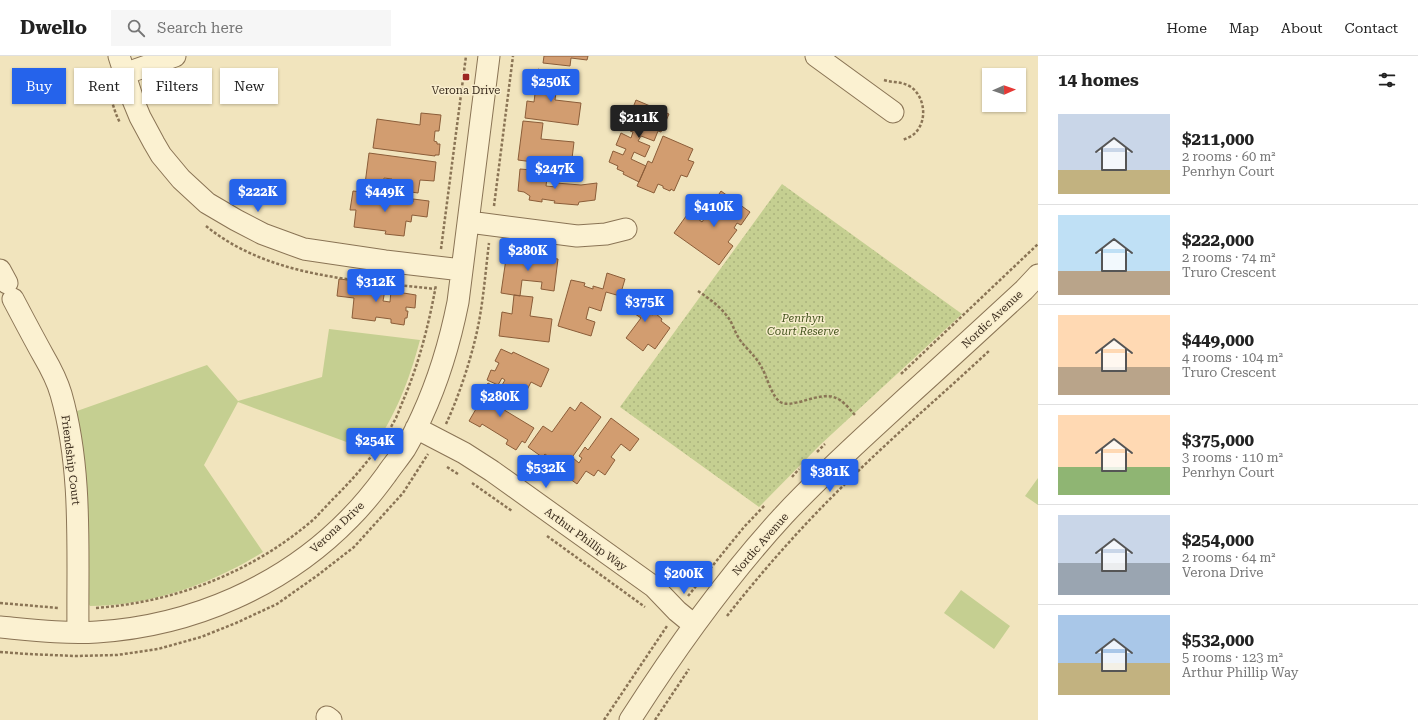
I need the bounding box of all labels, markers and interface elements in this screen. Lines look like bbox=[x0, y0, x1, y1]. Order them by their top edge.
search box bbox=[111, 10, 391, 46]
text: Dwello bbox=[20, 16, 87, 39]
icon: search bbox=[125, 17, 147, 39]
text: Search here bbox=[157, 19, 243, 37]
text: Home bbox=[1166, 20, 1207, 36]
text: Map bbox=[1229, 20, 1259, 36]
text: About bbox=[1281, 20, 1323, 36]
text: Contact bbox=[1345, 20, 1398, 36]
chip: Buy bbox=[12, 68, 66, 104]
chip: Rent bbox=[74, 68, 134, 104]
chip: Filters bbox=[142, 68, 212, 104]
chip: New bbox=[220, 68, 278, 104]
north arrow bbox=[982, 68, 1026, 112]
map controls bbox=[982, 68, 1026, 112]
pin: $250K bbox=[523, 69, 579, 103]
icon: filters bbox=[1376, 69, 1398, 91]
text: 14 homes bbox=[1058, 70, 1139, 90]
marker: Verona Drive bbox=[461, 72, 471, 82]
text: $250K bbox=[531, 74, 571, 89]
place label: Verona Drive bbox=[432, 84, 500, 97]
pin: $211K bbox=[611, 105, 667, 139]
text: $211K bbox=[619, 110, 659, 125]
text: $211,000 bbox=[1182, 129, 1254, 149]
icon: home bbox=[1090, 130, 1138, 178]
text: 2 rooms · 60 m² bbox=[1182, 149, 1276, 164]
pin: $247K bbox=[527, 156, 583, 190]
text: $247K bbox=[535, 161, 575, 176]
text: Penrhyn Court bbox=[1182, 164, 1274, 179]
pin: $222K bbox=[230, 179, 286, 213]
pin: $449K bbox=[357, 179, 413, 213]
text: $222K bbox=[238, 184, 278, 199]
text: $449K bbox=[365, 184, 405, 199]
pin: $410K bbox=[686, 194, 742, 228]
text: $410K bbox=[694, 199, 734, 214]
text: $222,000 bbox=[1182, 230, 1254, 250]
icon: home bbox=[1090, 231, 1138, 279]
pin: $280K bbox=[500, 238, 556, 272]
text: $280K bbox=[508, 243, 548, 258]
text: 2 rooms · 74 m² bbox=[1182, 250, 1276, 265]
text: Truro Crescent bbox=[1182, 265, 1276, 280]
pin: $312K bbox=[348, 269, 404, 303]
text: $312K bbox=[356, 274, 396, 289]
street label: Nordic Avenue bbox=[959, 288, 1026, 351]
pin: $375K bbox=[617, 289, 673, 323]
text: $375K bbox=[625, 294, 665, 309]
park label: Penrhyn Court Reserve bbox=[767, 312, 840, 338]
text: $449,000 bbox=[1182, 330, 1254, 350]
icon: home bbox=[1090, 331, 1138, 379]
text: 4 rooms · 104 m² bbox=[1182, 350, 1283, 365]
text: Truro Crescent bbox=[1182, 365, 1276, 380]
pin: $280K bbox=[472, 384, 528, 418]
text: $280K bbox=[480, 389, 520, 404]
street label: Friendship Court bbox=[59, 414, 82, 506]
pin: $254K bbox=[347, 428, 403, 462]
text: $375,000 bbox=[1182, 430, 1254, 450]
icon: home bbox=[1090, 431, 1138, 479]
text: $254K bbox=[355, 433, 395, 448]
text: 3 rooms · 110 m² bbox=[1182, 450, 1283, 465]
pin: $532K bbox=[518, 455, 574, 489]
pin: $381K bbox=[802, 459, 858, 493]
text: $532K bbox=[526, 460, 566, 475]
text: $381K bbox=[810, 464, 850, 479]
text: Penrhyn Court bbox=[1182, 465, 1274, 480]
street label: Verona Drive bbox=[308, 499, 367, 556]
street label: Arthur Phillip Way bbox=[542, 505, 630, 574]
street label: Nordic Avenue bbox=[730, 510, 791, 578]
text: $254,000 bbox=[1182, 530, 1254, 550]
icon: home bbox=[1090, 531, 1138, 579]
text: 2 rooms · 64 m² bbox=[1182, 550, 1276, 565]
pin: $200K bbox=[656, 561, 712, 595]
text: Verona Drive bbox=[1182, 565, 1263, 580]
text: $200K bbox=[664, 566, 704, 581]
text: $532,000 bbox=[1182, 630, 1254, 650]
icon: home bbox=[1090, 631, 1138, 679]
text: 5 rooms · 123 m² bbox=[1182, 650, 1283, 665]
text: Arthur Phillip Way bbox=[1182, 665, 1298, 680]

